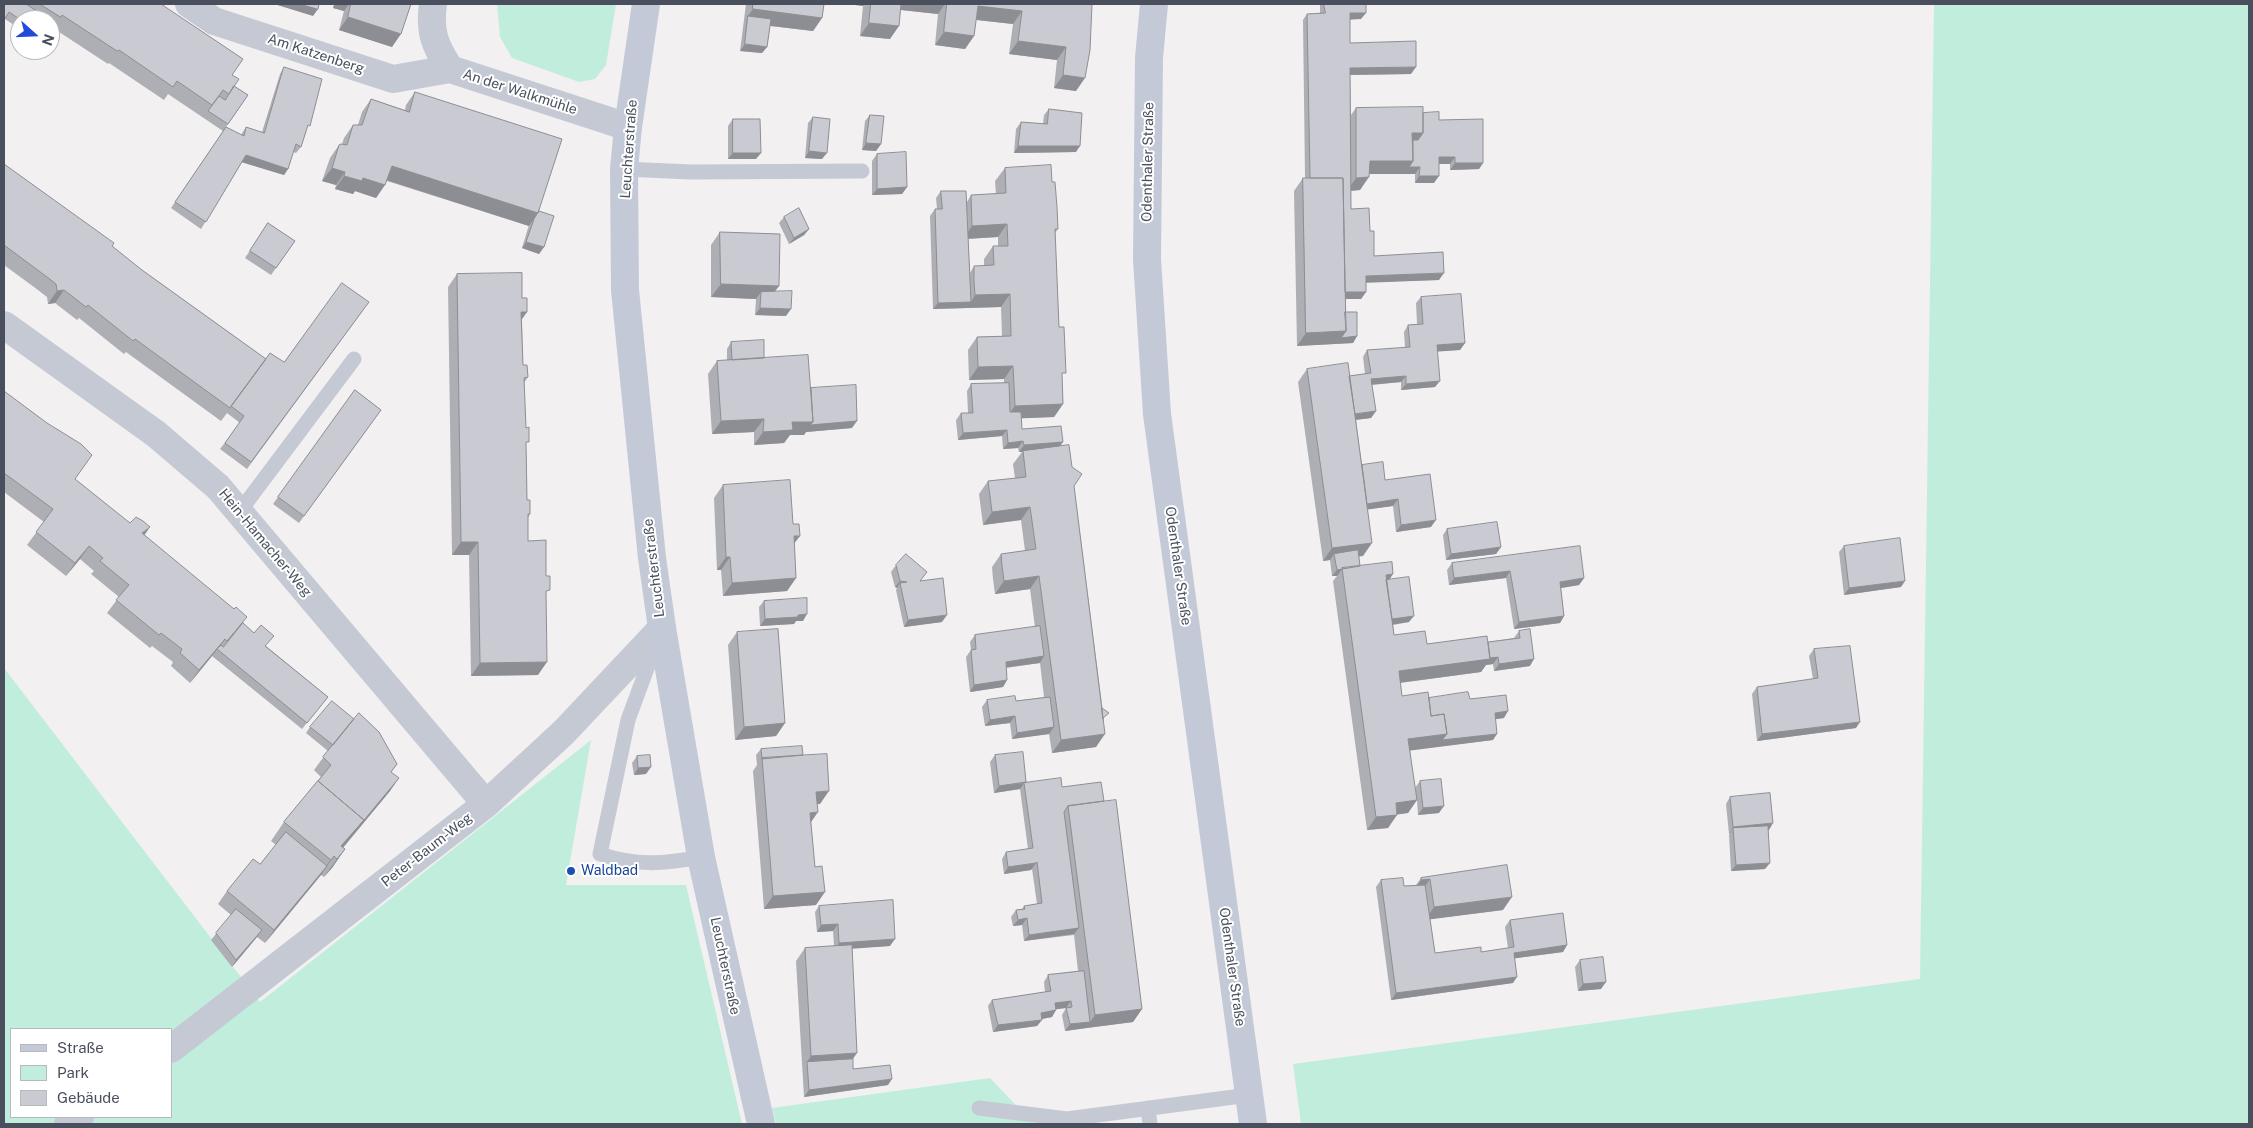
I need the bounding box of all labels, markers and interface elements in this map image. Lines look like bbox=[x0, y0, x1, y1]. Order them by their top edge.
north arrow bbox=[10, 10, 60, 60]
street label: Am Katzenberg bbox=[266, 30, 366, 78]
text: N bbox=[39, 32, 58, 48]
street label: An der Walkmühle bbox=[461, 66, 579, 118]
street label: Leuchterstraße bbox=[617, 99, 641, 199]
street label: Odenthaler Straße bbox=[1139, 102, 1157, 222]
street label: Hein-Hamacher-Weg bbox=[215, 486, 315, 600]
street label: Odenthaler Straße bbox=[1161, 505, 1195, 627]
street label: Leuchterstraße bbox=[640, 518, 668, 618]
street label: Peter-Baum-Weg bbox=[378, 809, 476, 891]
place label: Waldbad bbox=[581, 863, 638, 879]
marker: Waldbad bbox=[565, 865, 577, 877]
street label: Odenthaler Straße bbox=[1215, 906, 1249, 1028]
street label: Leuchterstraße bbox=[706, 916, 744, 1016]
legend bbox=[10, 1028, 172, 1118]
text: Straße bbox=[57, 1039, 104, 1056]
text: Park bbox=[57, 1064, 89, 1081]
text: Gebäude bbox=[57, 1089, 120, 1106]

